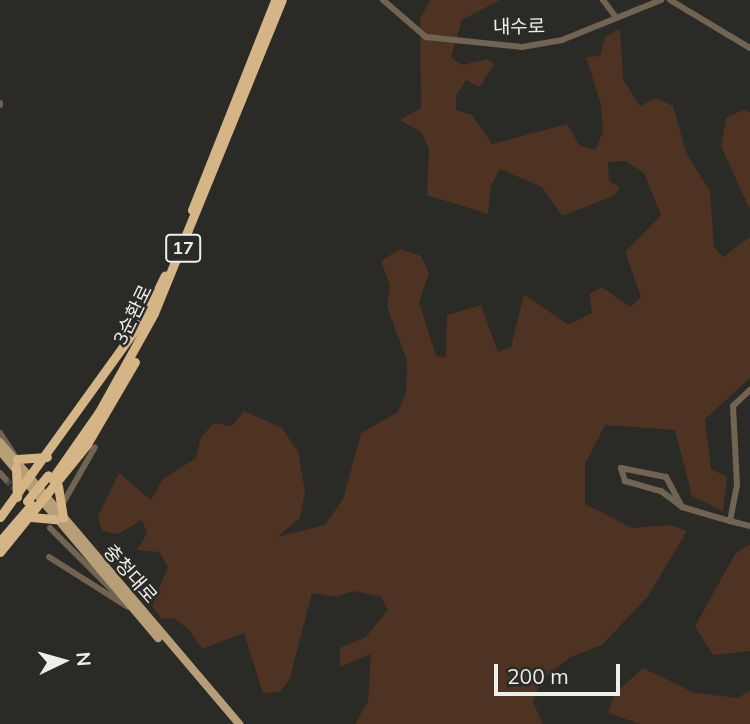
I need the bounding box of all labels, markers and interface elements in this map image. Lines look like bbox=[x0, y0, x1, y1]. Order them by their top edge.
street label: 내수로 bbox=[493, 15, 545, 39]
road number: 17 bbox=[164, 234, 202, 262]
street label: 3순환로 bbox=[109, 281, 157, 349]
street label: 충청대로 bbox=[98, 540, 162, 608]
north arrow bbox=[28, 626, 98, 696]
scale bar bbox=[498, 650, 624, 694]
text: N bbox=[71, 651, 96, 667]
text: 200 m bbox=[507, 663, 569, 689]

